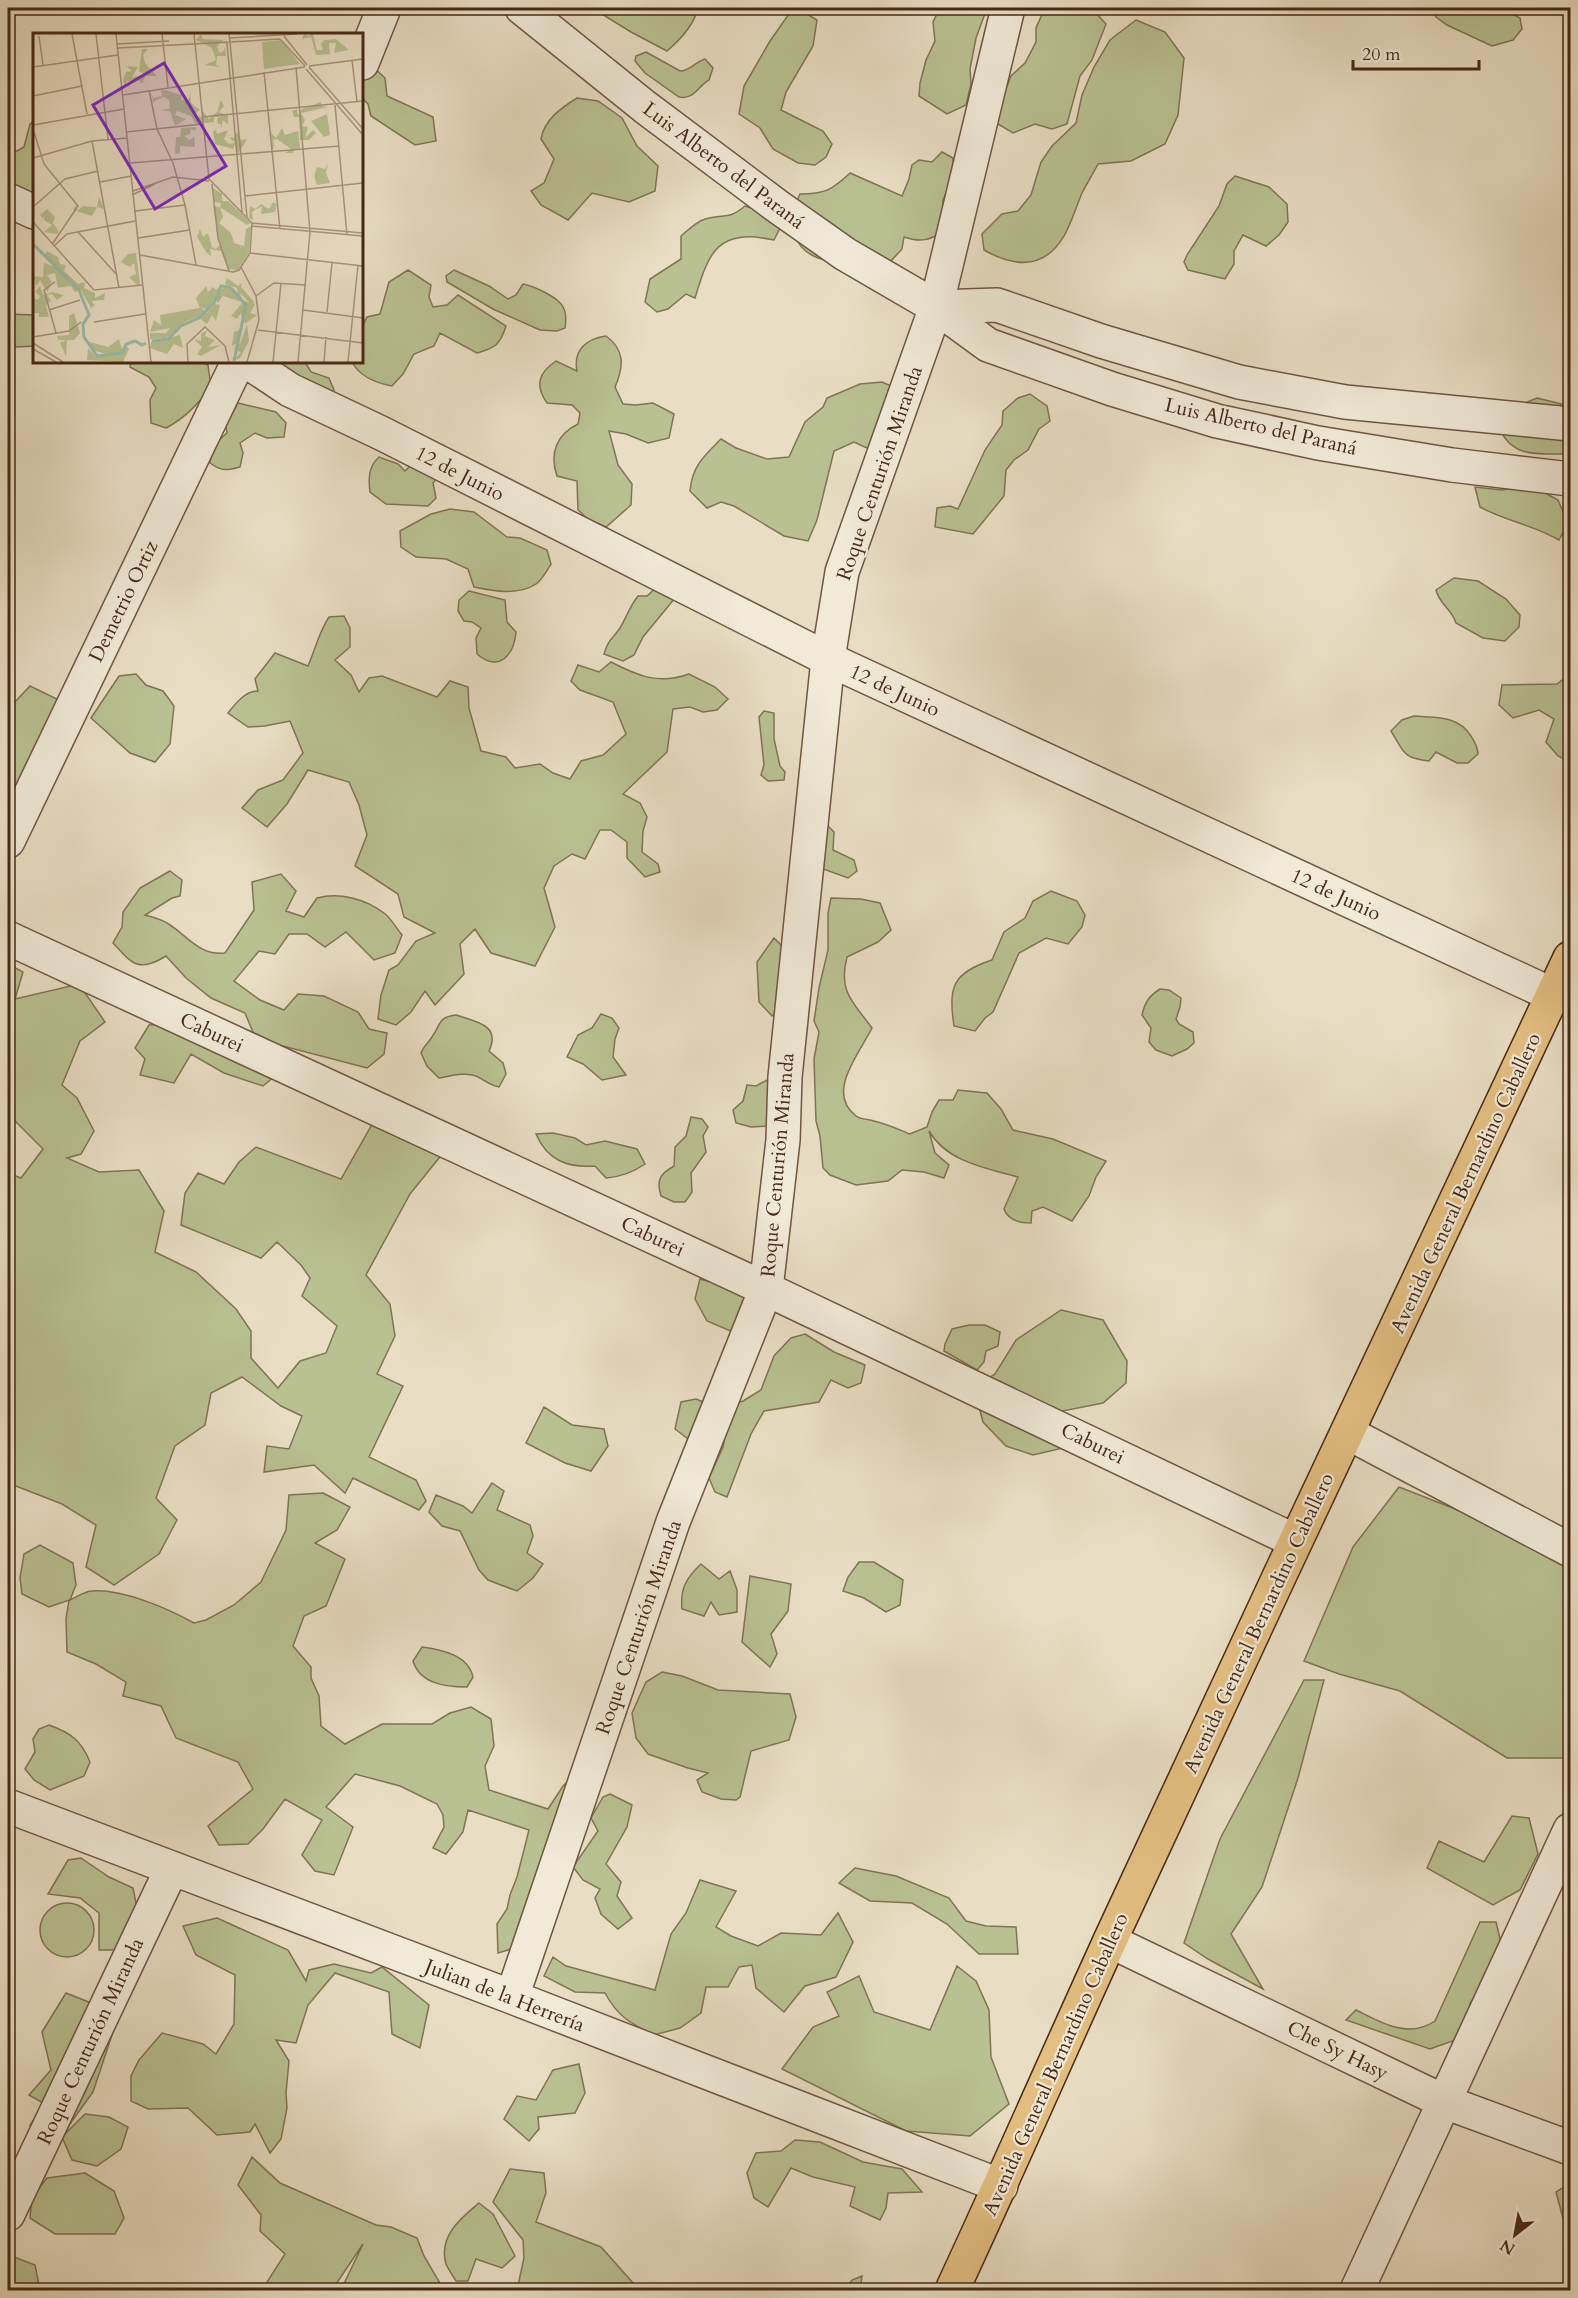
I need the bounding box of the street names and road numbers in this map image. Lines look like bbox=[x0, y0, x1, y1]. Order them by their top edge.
street label: Luis Alberto del Paraná bbox=[637, 96, 810, 235]
street label: Roque Centurión Miranda bbox=[830, 362, 929, 584]
street label: Luis Alberto del Paraná bbox=[1162, 391, 1360, 462]
street label: 12 de Junio bbox=[411, 440, 509, 507]
street label: Demetrio Ortiz bbox=[82, 536, 165, 667]
street label: 12 de Junio bbox=[845, 658, 944, 723]
street label: 12 de Junio bbox=[1286, 862, 1385, 927]
street label: Caburei bbox=[175, 1006, 248, 1059]
street label: Avenida General Bernardino Caballero bbox=[1384, 1028, 1547, 1338]
street label: Roque Centurión Miranda bbox=[754, 1051, 801, 1278]
street label: Caburei bbox=[616, 1210, 689, 1263]
street label: Caburei bbox=[1056, 1416, 1129, 1471]
street label: Avenida General Bernardino Caballero bbox=[1177, 1468, 1340, 1778]
street label: Roque Centurión Miranda bbox=[589, 1516, 688, 1738]
street label: Avenida General Bernardino Caballero bbox=[976, 1908, 1135, 2220]
street label: Roque Centurión Miranda bbox=[31, 1933, 150, 2149]
street label: Julian de la Herrería bbox=[418, 1951, 589, 2038]
street label: Che Sy Hasy bbox=[1283, 2014, 1393, 2087]

